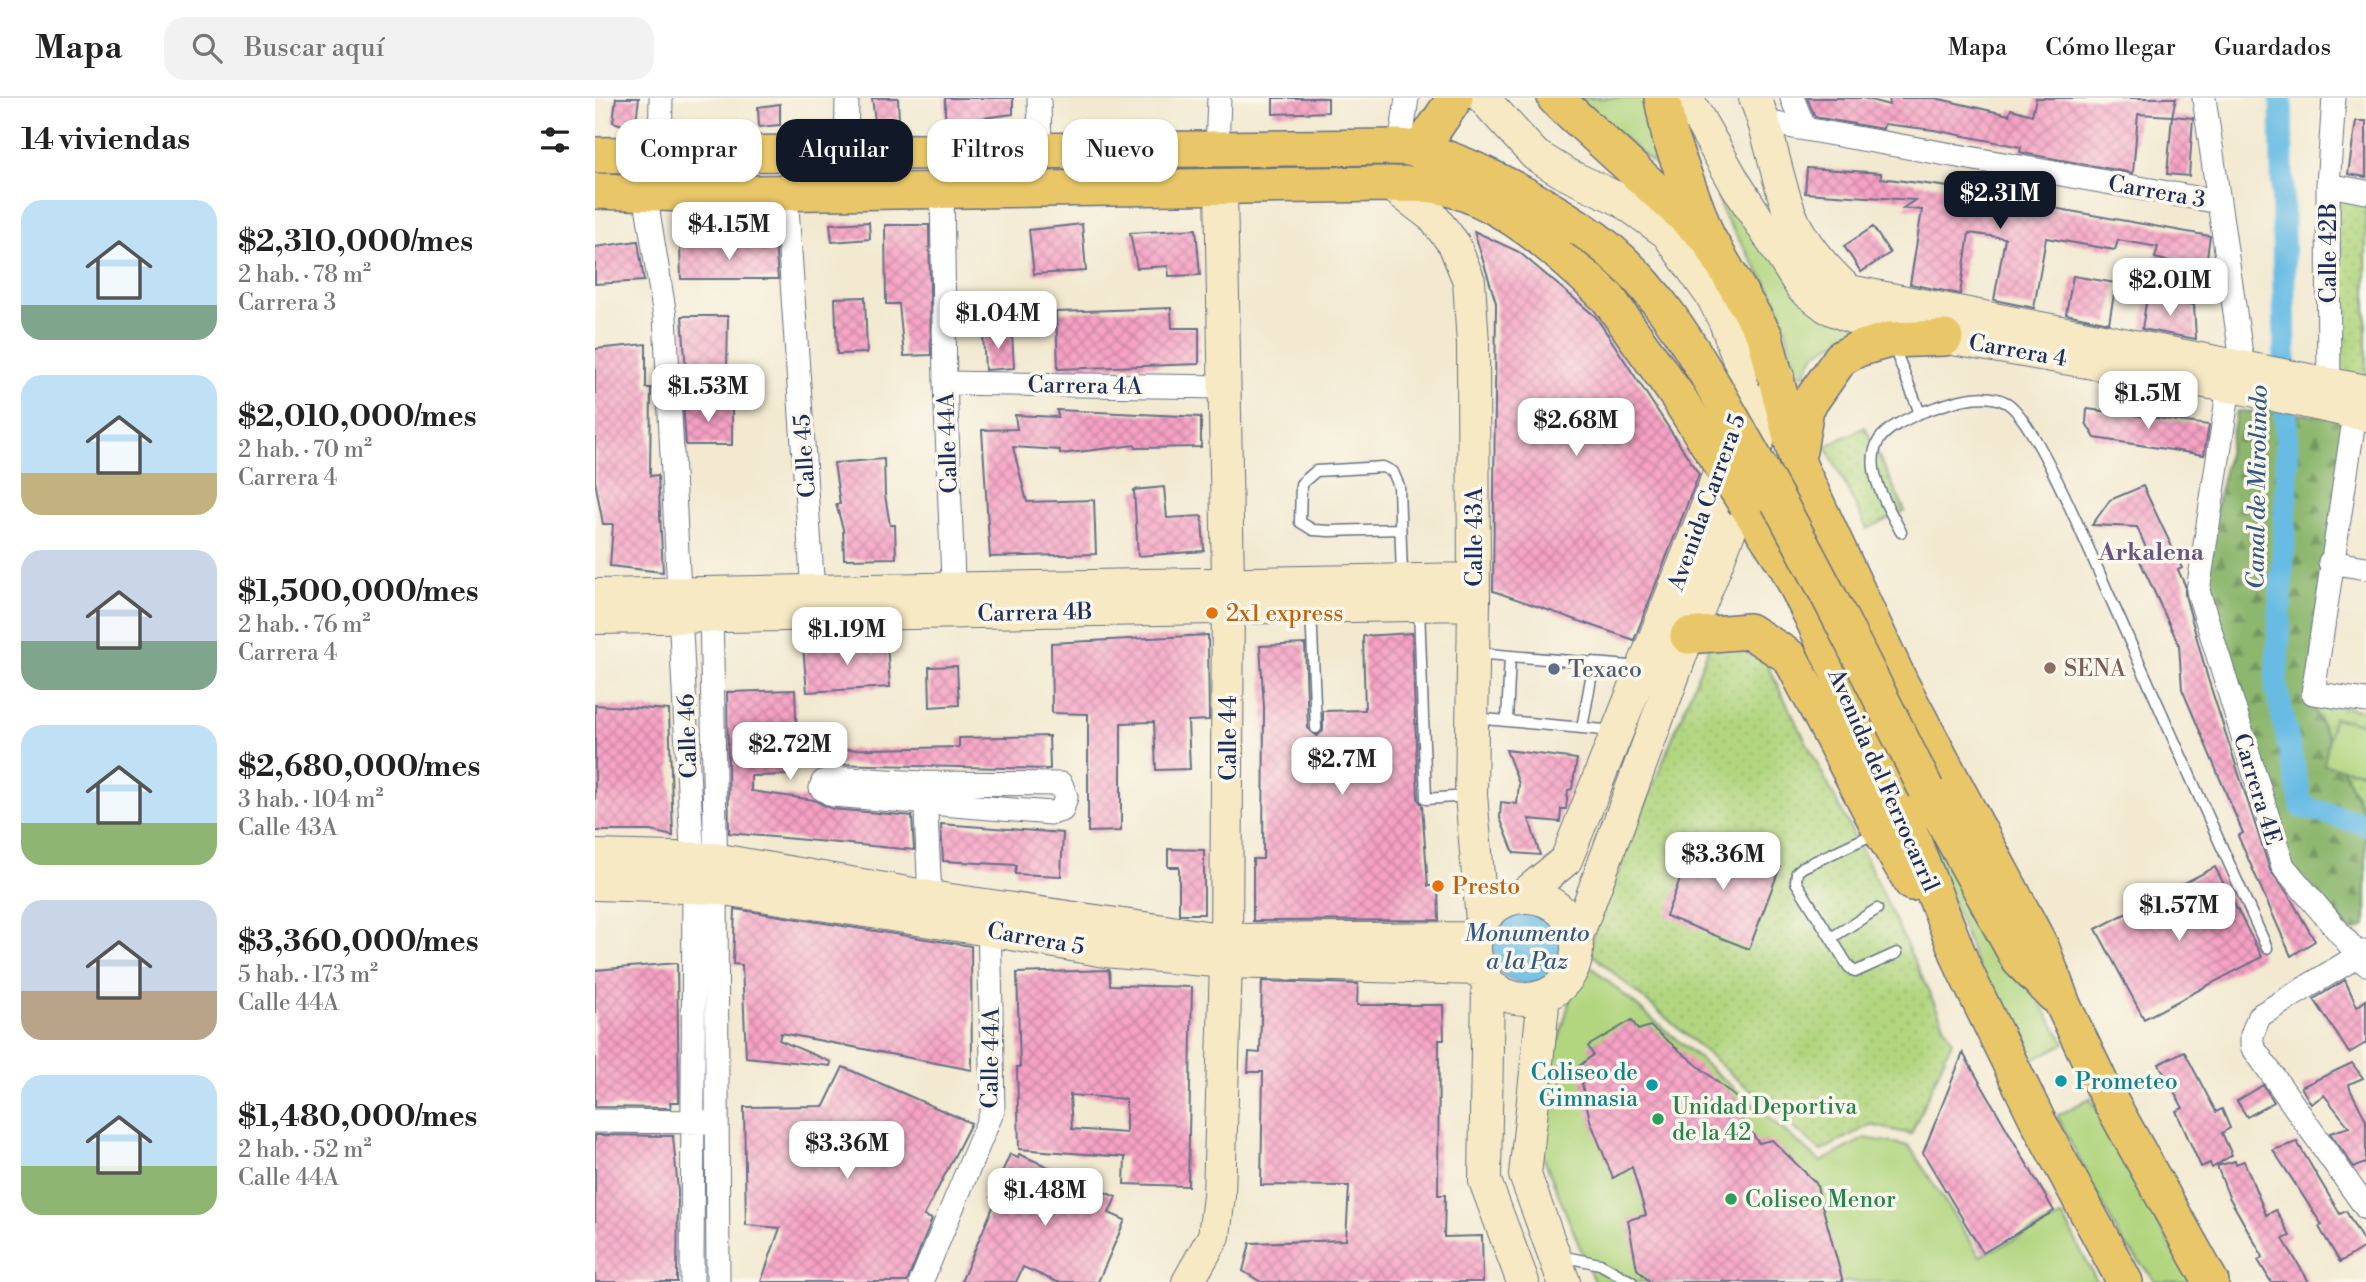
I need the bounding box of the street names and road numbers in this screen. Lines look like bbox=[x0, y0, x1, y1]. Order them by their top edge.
street label: Carrera 3 bbox=[2106, 170, 2208, 214]
street label: Calle 42B bbox=[2315, 203, 2343, 303]
street label: Carrera 4 bbox=[1967, 329, 2069, 373]
street label: Carrera 4A bbox=[1027, 371, 1144, 401]
street label: Calle 44A bbox=[932, 391, 964, 494]
street label: Avenida Carrera 5 bbox=[1662, 410, 1752, 596]
street label: Calle 45 bbox=[788, 413, 822, 499]
street label: Calle 43A bbox=[1461, 486, 1489, 587]
street label: Carrera 4B bbox=[977, 598, 1093, 628]
street label: Avenida del Ferrocarril bbox=[1821, 664, 1945, 896]
street label: Calle 46 bbox=[673, 693, 703, 779]
street label: Calle 44 bbox=[1215, 695, 1243, 781]
street label: Carrera 4E bbox=[2227, 730, 2287, 848]
street label: Carrera 5 bbox=[985, 917, 1087, 961]
street label: Calle 44A bbox=[976, 1006, 1006, 1109]

